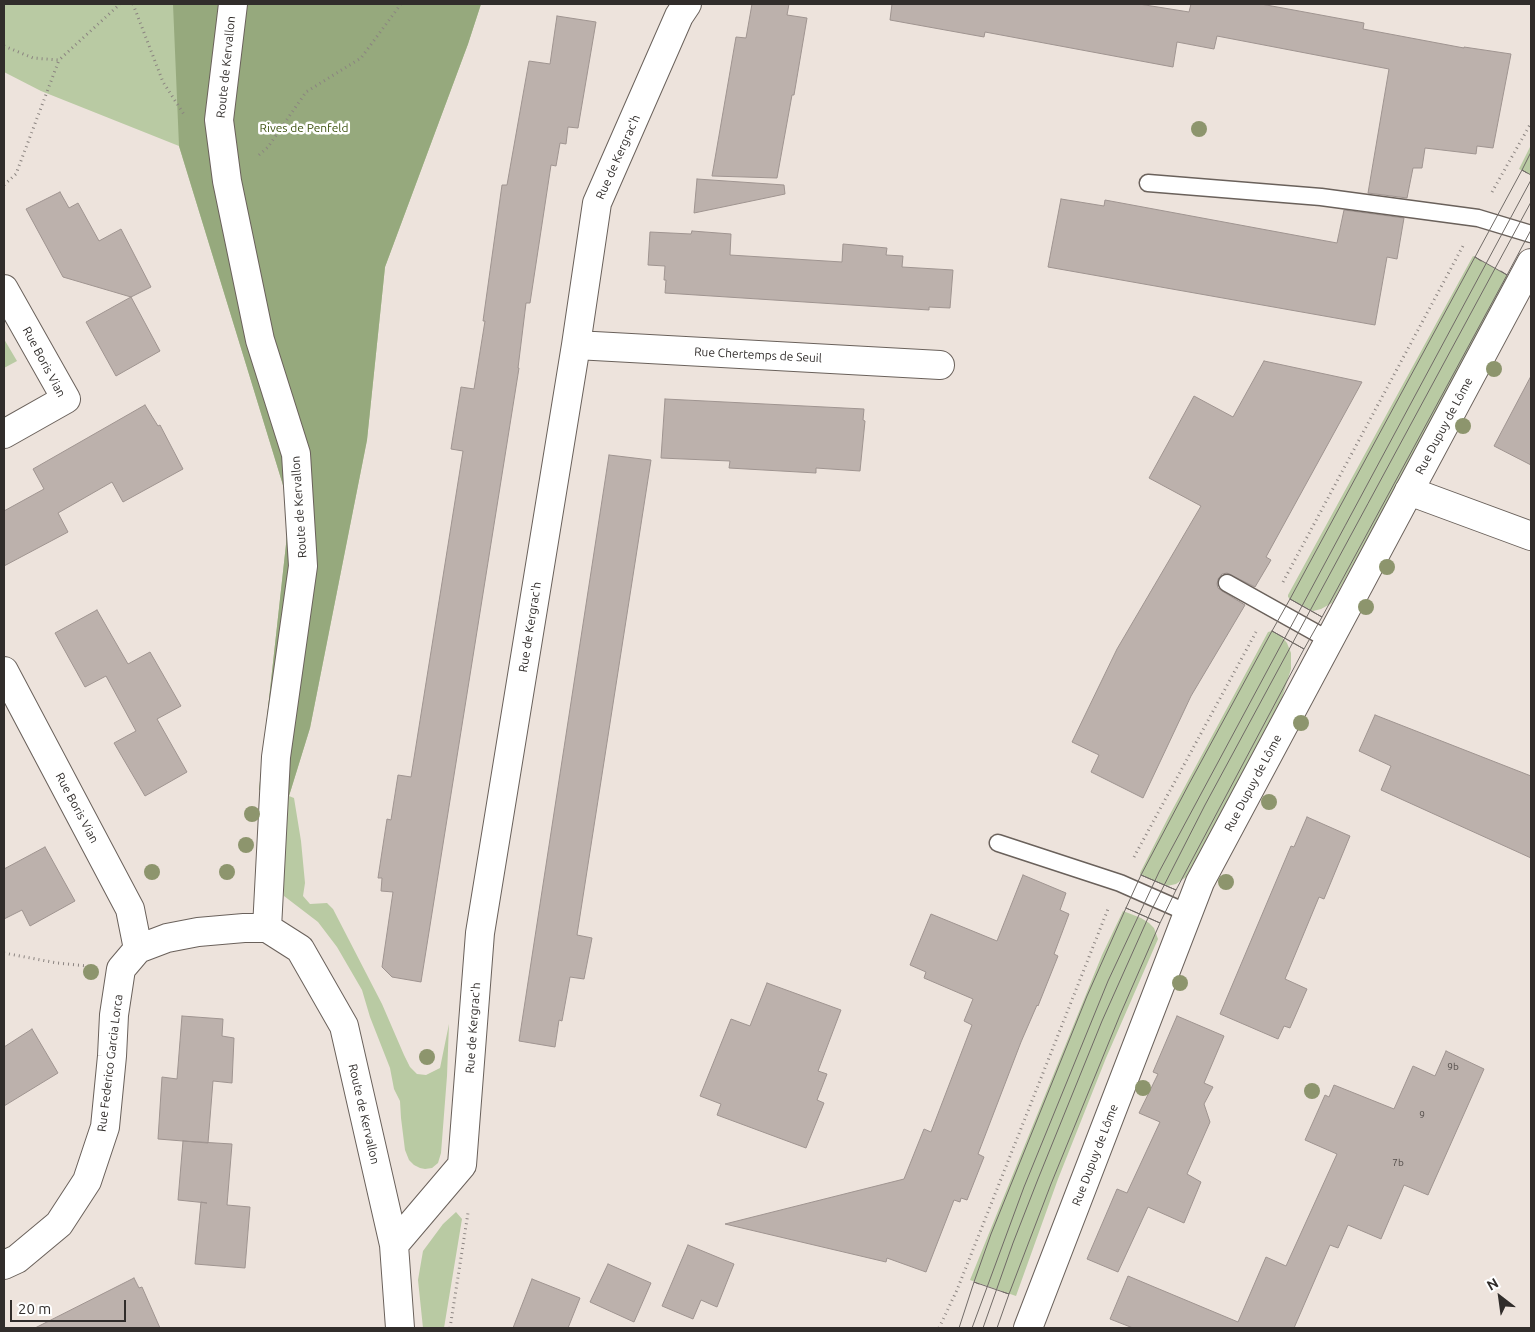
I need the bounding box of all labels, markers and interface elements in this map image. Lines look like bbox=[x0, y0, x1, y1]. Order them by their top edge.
street label: Route de Kervallon bbox=[213, 15, 239, 119]
street label: Rue de Kergrac'h bbox=[593, 112, 643, 202]
park label: Rives de Penfeld bbox=[260, 121, 348, 135]
street label: Rue Boris Vian bbox=[19, 324, 69, 400]
street label: Rue Chertemps de Seuil bbox=[694, 344, 822, 366]
street label: Rue Dupuy de Lôme bbox=[1412, 375, 1476, 477]
street label: Route de Kervallon bbox=[288, 455, 310, 559]
street label: Rue de Kergrac'h bbox=[516, 581, 544, 673]
street label: Rue Dupuy de Lôme bbox=[1221, 732, 1285, 834]
street label: Rue Boris Vian bbox=[52, 770, 102, 846]
street label: Rue de Kergrac'h bbox=[463, 982, 483, 1074]
street label: Rue Federico Garcia Lorca bbox=[94, 993, 126, 1133]
house number: 9b bbox=[1447, 1061, 1459, 1073]
street label: Route de Kervallon bbox=[345, 1062, 383, 1166]
street label: Rue Dupuy de Lôme bbox=[1069, 1102, 1121, 1208]
house number: 9 bbox=[1419, 1109, 1425, 1121]
house number: 7b bbox=[1392, 1157, 1404, 1169]
north arrow bbox=[1475, 1272, 1525, 1322]
text: N bbox=[1484, 1274, 1501, 1294]
scale bar bbox=[12, 1290, 129, 1322]
text: 20 m bbox=[18, 1300, 51, 1317]

